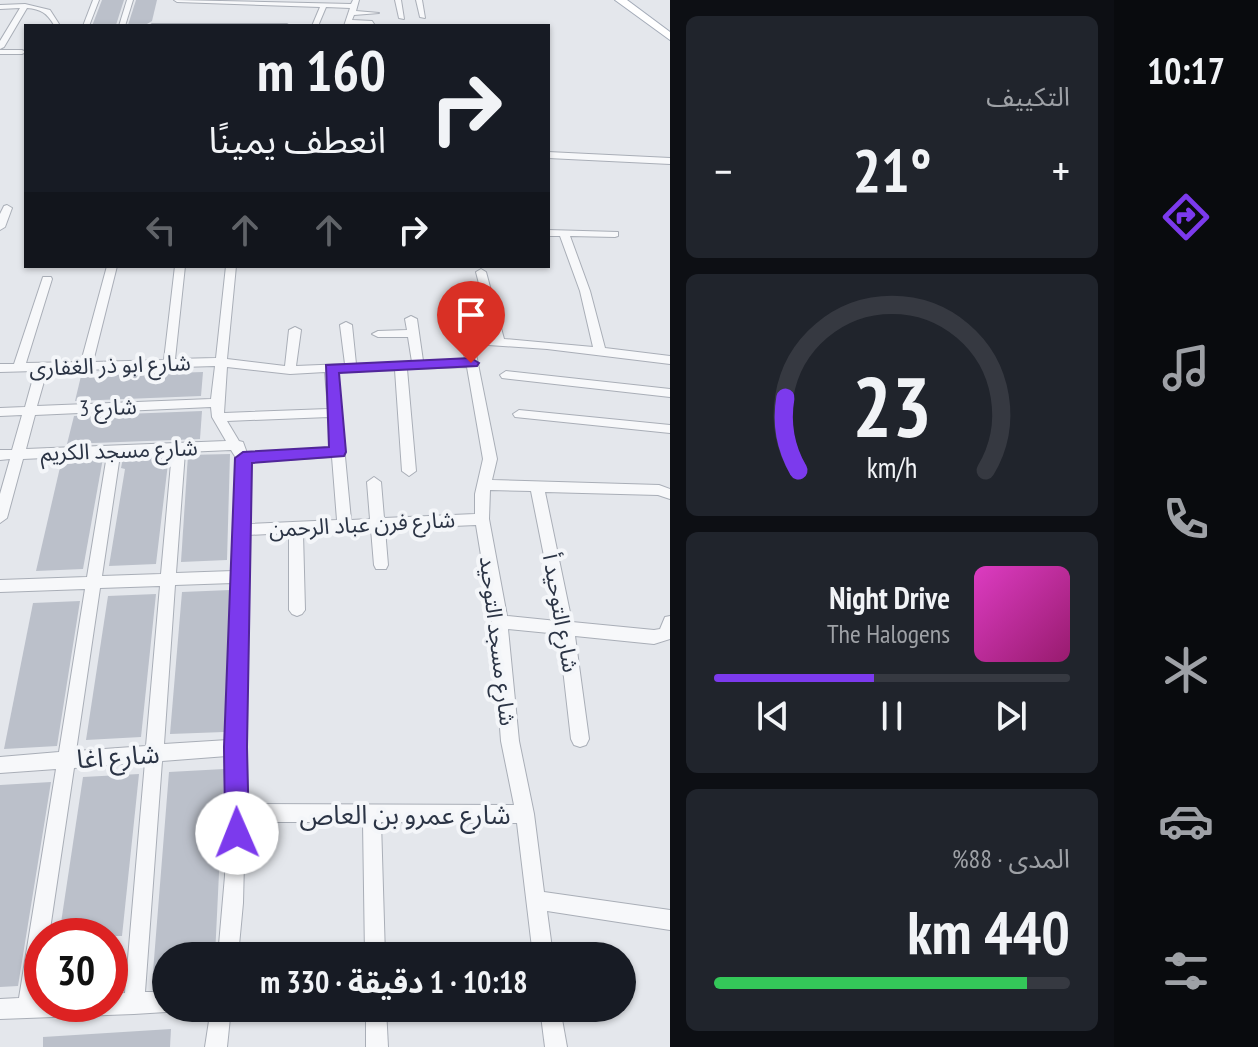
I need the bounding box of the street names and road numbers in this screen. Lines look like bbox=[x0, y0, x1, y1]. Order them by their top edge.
street label: شارع ابو ذر الغفارى bbox=[29, 348, 191, 385]
street label: شارع 3 bbox=[79, 392, 137, 425]
street label: شارع مسجد الكريم bbox=[40, 433, 198, 470]
street label: شارع فرن عباد الرحمن bbox=[268, 505, 456, 546]
street label: شارع التوحيد أ bbox=[534, 551, 585, 675]
street label: شارع مسجد التوحيد bbox=[471, 555, 522, 728]
street label: شارع اغا bbox=[75, 737, 161, 778]
street label: شارع عمرو بن العاص bbox=[299, 798, 511, 834]

